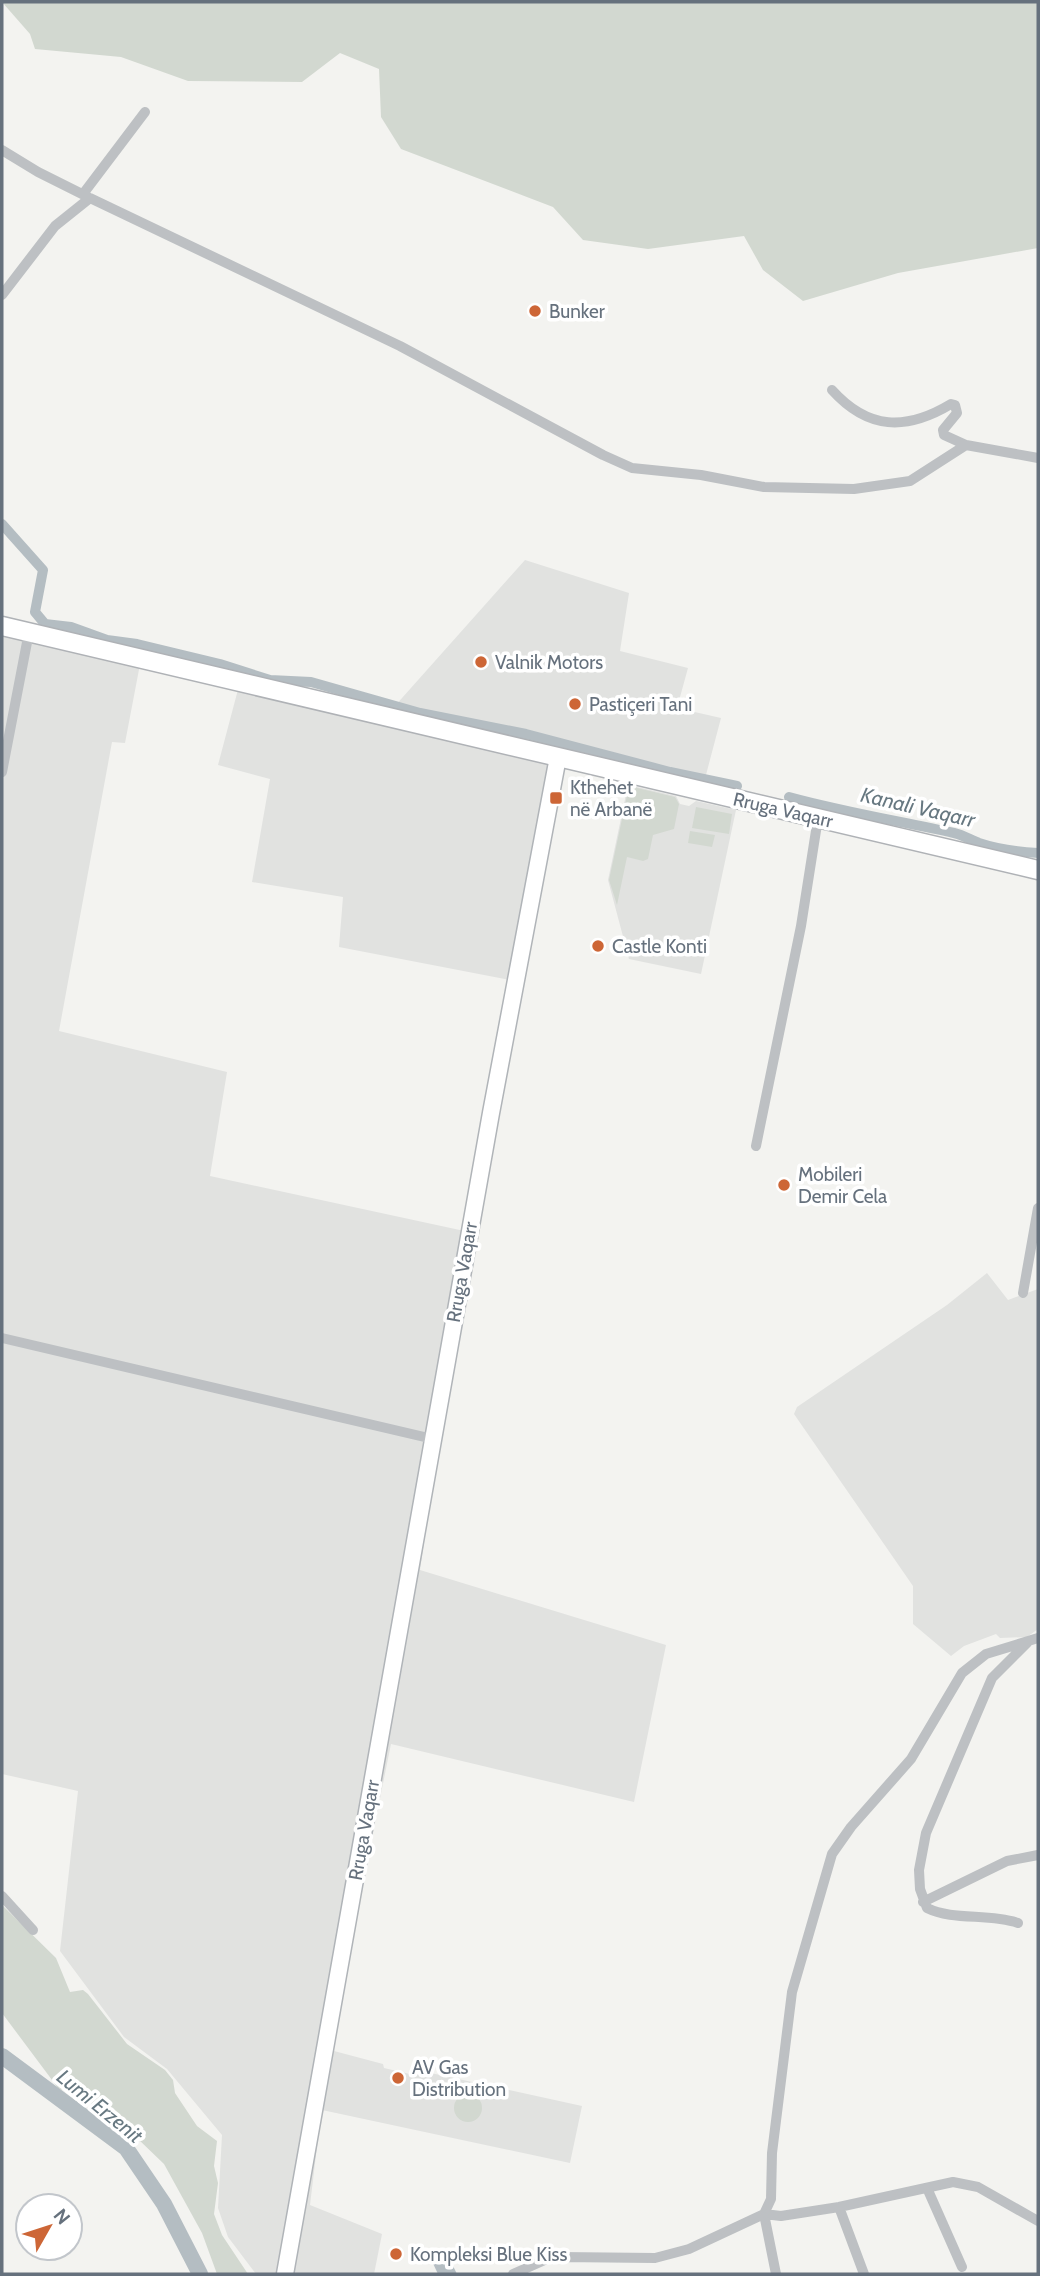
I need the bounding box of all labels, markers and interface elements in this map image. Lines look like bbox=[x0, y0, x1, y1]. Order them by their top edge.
place label: Bunker bbox=[549, 300, 605, 323]
marker: Bunker bbox=[527, 303, 543, 319]
place label: Valnik Motors bbox=[495, 651, 603, 674]
marker: Valnik Motors bbox=[473, 654, 489, 670]
place label: Pastiçeri Tani bbox=[589, 693, 692, 716]
marker: Pastiçeri Tani bbox=[567, 696, 583, 712]
place label: Kthehet në Arbanë bbox=[570, 776, 653, 821]
water label: Kanali Vaqarr bbox=[858, 782, 979, 833]
street label: Rruga Vaqarr bbox=[731, 787, 835, 833]
marker: Kthehet në Arbanë bbox=[548, 790, 564, 806]
place label: Castle Konti bbox=[612, 935, 707, 958]
marker: Castle Konti bbox=[590, 938, 606, 954]
place label: Mobileri Demir Cela bbox=[798, 1163, 887, 1208]
marker: Mobileri Demir Cela bbox=[776, 1177, 792, 1193]
street label: Rruga Vaqarr bbox=[442, 1220, 482, 1324]
street label: Rruga Vaqarr bbox=[344, 1778, 384, 1882]
place label: AV Gas Distribution bbox=[412, 2056, 506, 2101]
water label: Lumi Erzenit bbox=[52, 2064, 148, 2148]
marker: AV Gas Distribution bbox=[390, 2070, 406, 2086]
north arrow bbox=[14, 2192, 84, 2262]
text: N bbox=[49, 2204, 75, 2229]
place label: Kompleksi Blue Kiss bbox=[410, 2243, 567, 2266]
marker: Kompleksi Blue Kiss bbox=[388, 2246, 404, 2262]

